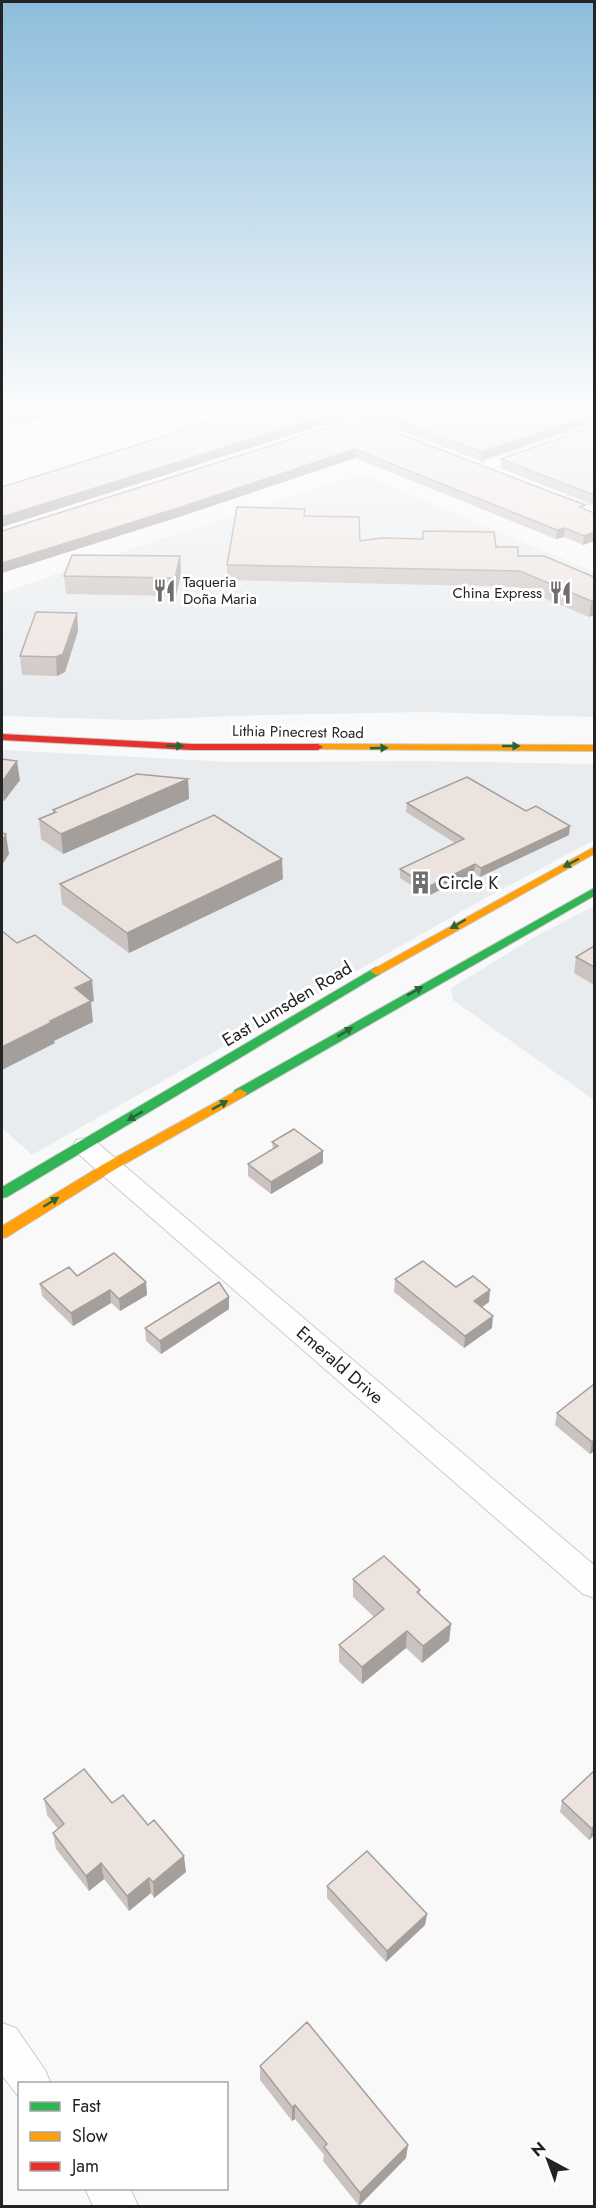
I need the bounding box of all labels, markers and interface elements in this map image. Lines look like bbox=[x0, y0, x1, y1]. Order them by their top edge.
place label: Taqueria Doña Maria bbox=[183, 571, 257, 610]
restaurant icon: Taqueria Doña Maria bbox=[152, 578, 178, 604]
restaurant icon: China Express bbox=[547, 580, 573, 606]
place label: China Express bbox=[453, 582, 542, 604]
street label: Lithia Pinecrest Road bbox=[232, 720, 364, 744]
one-way arrow bbox=[502, 741, 521, 751]
one-way arrow bbox=[166, 742, 185, 751]
one-way arrow bbox=[370, 744, 389, 753]
one-way arrow bbox=[562, 858, 579, 868]
building icon: Circle K bbox=[407, 870, 433, 896]
place label: Circle K bbox=[438, 870, 499, 896]
one-way arrow bbox=[450, 918, 466, 929]
street label: East Lumsden Road bbox=[217, 955, 357, 1053]
one-way arrow bbox=[407, 986, 424, 996]
one-way arrow bbox=[337, 1026, 354, 1037]
one-way arrow bbox=[212, 1100, 229, 1110]
one-way arrow bbox=[126, 1111, 143, 1121]
one-way arrow bbox=[43, 1197, 59, 1208]
street label: Emerald Drive bbox=[291, 1320, 389, 1410]
legend bbox=[18, 2082, 228, 2190]
text: Fast bbox=[72, 2093, 101, 2119]
text: Slow bbox=[72, 2123, 109, 2149]
north arrow bbox=[518, 2130, 578, 2190]
text: N bbox=[526, 2136, 551, 2162]
text: Jam bbox=[70, 2153, 99, 2179]

